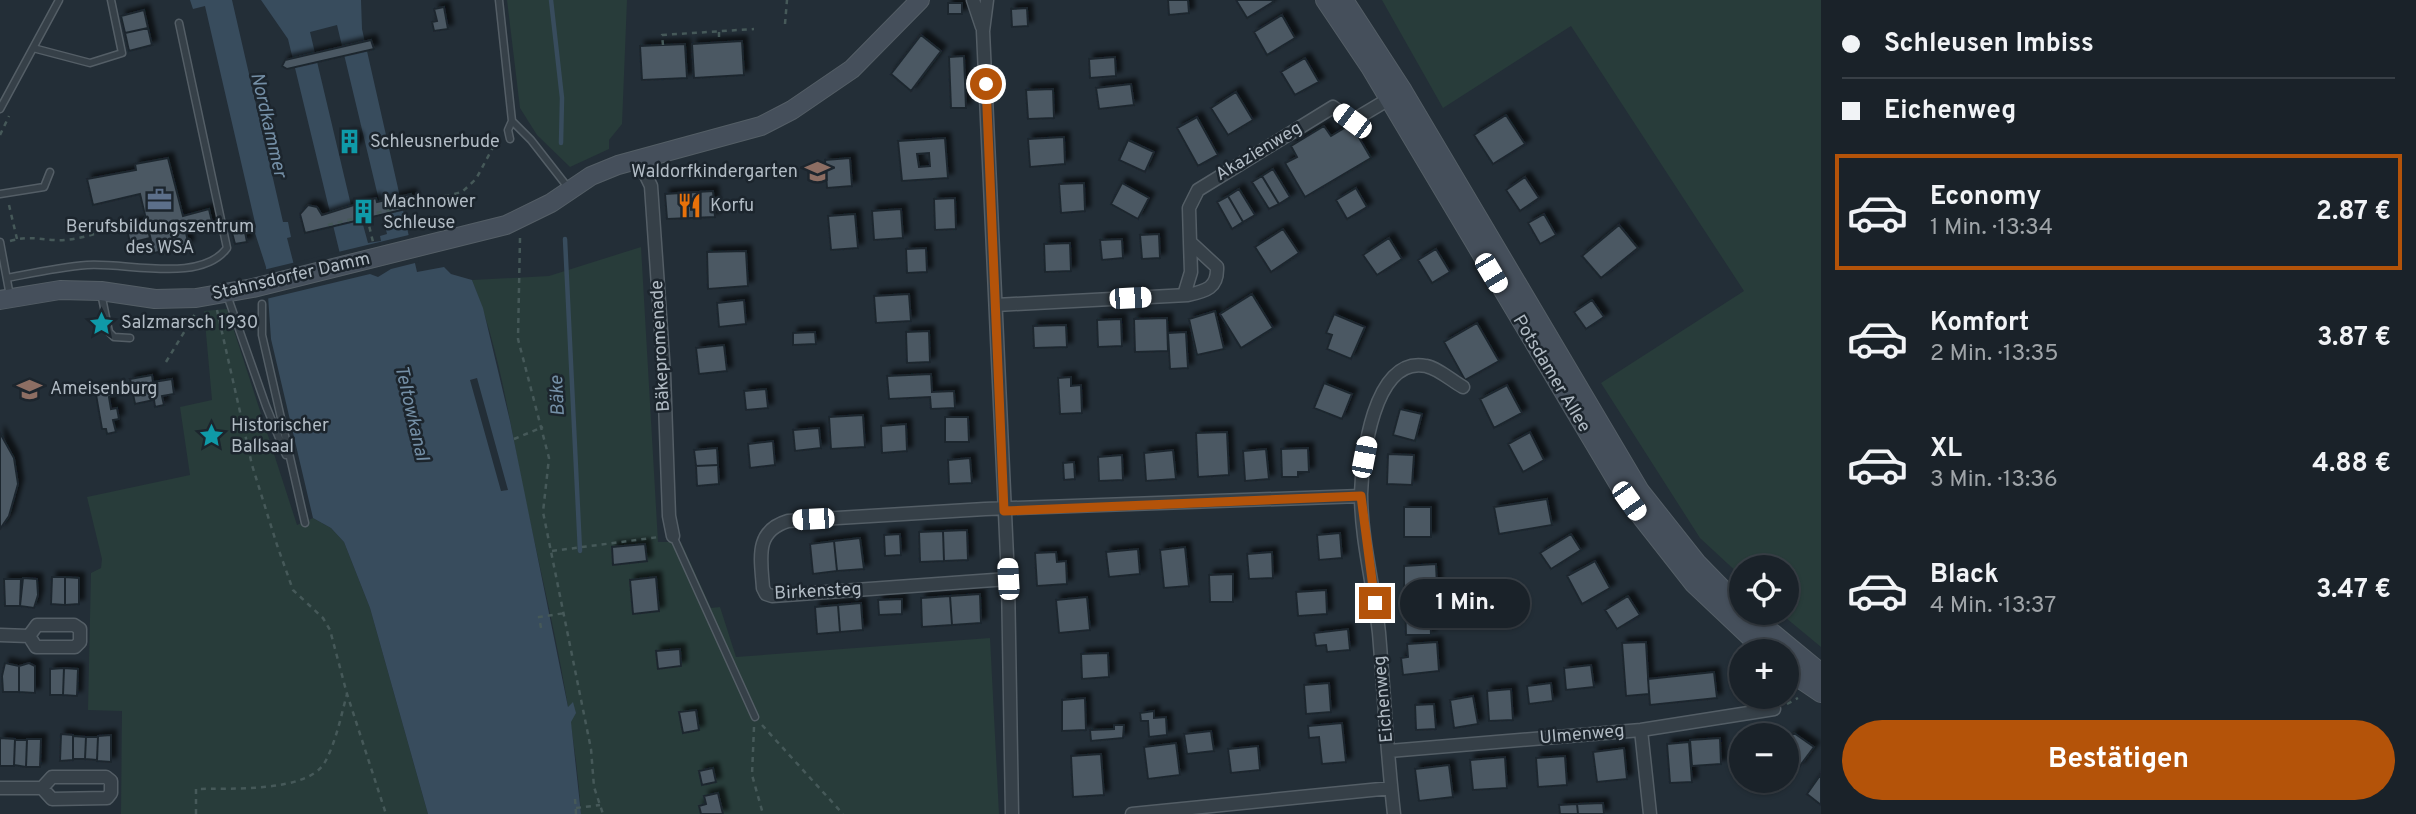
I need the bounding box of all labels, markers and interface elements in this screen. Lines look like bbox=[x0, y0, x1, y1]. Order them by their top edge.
text: Schleusen Imbiss bbox=[1884, 28, 2094, 61]
route start bbox=[970, 68, 1002, 100]
water label: Nordkammer bbox=[244, 70, 292, 182]
text: Eichenweg bbox=[1884, 95, 2016, 128]
car bbox=[1329, 100, 1376, 142]
street label: Akazienweg bbox=[1211, 117, 1307, 187]
building icon: Schleusnerbude bbox=[336, 128, 364, 156]
place label: Schleusnerbude bbox=[370, 131, 500, 154]
school or university icon: Waldorfkindergarten bbox=[804, 158, 832, 186]
place label: Waldorfkindergarten bbox=[631, 161, 798, 184]
icon: car bbox=[1846, 181, 1909, 244]
text: Economy bbox=[1930, 181, 2041, 214]
office icon: Berufsbildungszentrum des WSA bbox=[146, 186, 174, 214]
place label: Machnower Schleuse bbox=[383, 191, 476, 235]
restaurant icon: Korfu bbox=[676, 192, 704, 220]
place label: Korfu bbox=[710, 195, 754, 218]
text: 2.87 € bbox=[2316, 196, 2391, 229]
building icon: Machnower Schleuse bbox=[349, 198, 377, 226]
text: 1 Min. · 13:34 bbox=[1930, 214, 2053, 243]
place label: Berufsbildungszentrum des WSA bbox=[66, 216, 254, 260]
street label: Stahnsdorfer Damm bbox=[210, 248, 372, 306]
car bbox=[1472, 250, 1511, 296]
street label: Bäkepromenade bbox=[646, 280, 676, 412]
car bbox=[1109, 286, 1152, 310]
icon: car bbox=[1846, 307, 1909, 370]
text: Komfort bbox=[1930, 307, 2029, 340]
place icon: Salzmarsch 1930 bbox=[87, 309, 115, 337]
street label: Potsdamer Allee bbox=[1507, 311, 1595, 437]
place label: Salzmarsch 1930 bbox=[121, 312, 258, 335]
text: 3.87 € bbox=[2317, 322, 2391, 355]
text: 2 Min. · 13:35 bbox=[1930, 340, 2059, 369]
water label: Teltowkanal bbox=[388, 363, 434, 464]
school or university icon: Ameisenburg bbox=[16, 375, 44, 403]
water label: Bäke bbox=[545, 375, 571, 417]
place label: Ameisenburg bbox=[50, 378, 157, 401]
place label: Historischer Ballsaal bbox=[231, 415, 329, 459]
place icon: Historischer Ballsaal bbox=[197, 422, 225, 450]
icon: car bbox=[1846, 433, 1909, 496]
text: XL bbox=[1930, 433, 1962, 466]
car bbox=[1350, 434, 1379, 480]
text: 4.88 € bbox=[2312, 448, 2391, 481]
text: 3 Min. · 13:36 bbox=[1930, 466, 2058, 495]
car bbox=[1609, 478, 1650, 524]
car bbox=[792, 507, 835, 531]
map controls bbox=[1729, 555, 1799, 793]
button: locate bbox=[1729, 555, 1799, 625]
car bbox=[997, 557, 1020, 601]
icon: car bbox=[1846, 559, 1909, 622]
text: Black bbox=[1930, 559, 1999, 592]
text: 3.47 € bbox=[2316, 574, 2391, 607]
street label: Birkensteg bbox=[774, 578, 862, 606]
callout: 1 Min. bbox=[1400, 578, 1529, 628]
route end bbox=[1359, 587, 1391, 619]
text: 1 Min. bbox=[1435, 589, 1495, 618]
text: 4 Min. · 13:37 bbox=[1930, 592, 2056, 621]
button: + bbox=[1729, 639, 1799, 709]
street label: Eichenweg bbox=[1369, 654, 1399, 744]
street label: Ulmenweg bbox=[1539, 720, 1625, 750]
button: Bestätigen bbox=[1842, 720, 2395, 800]
button: − bbox=[1729, 723, 1799, 793]

